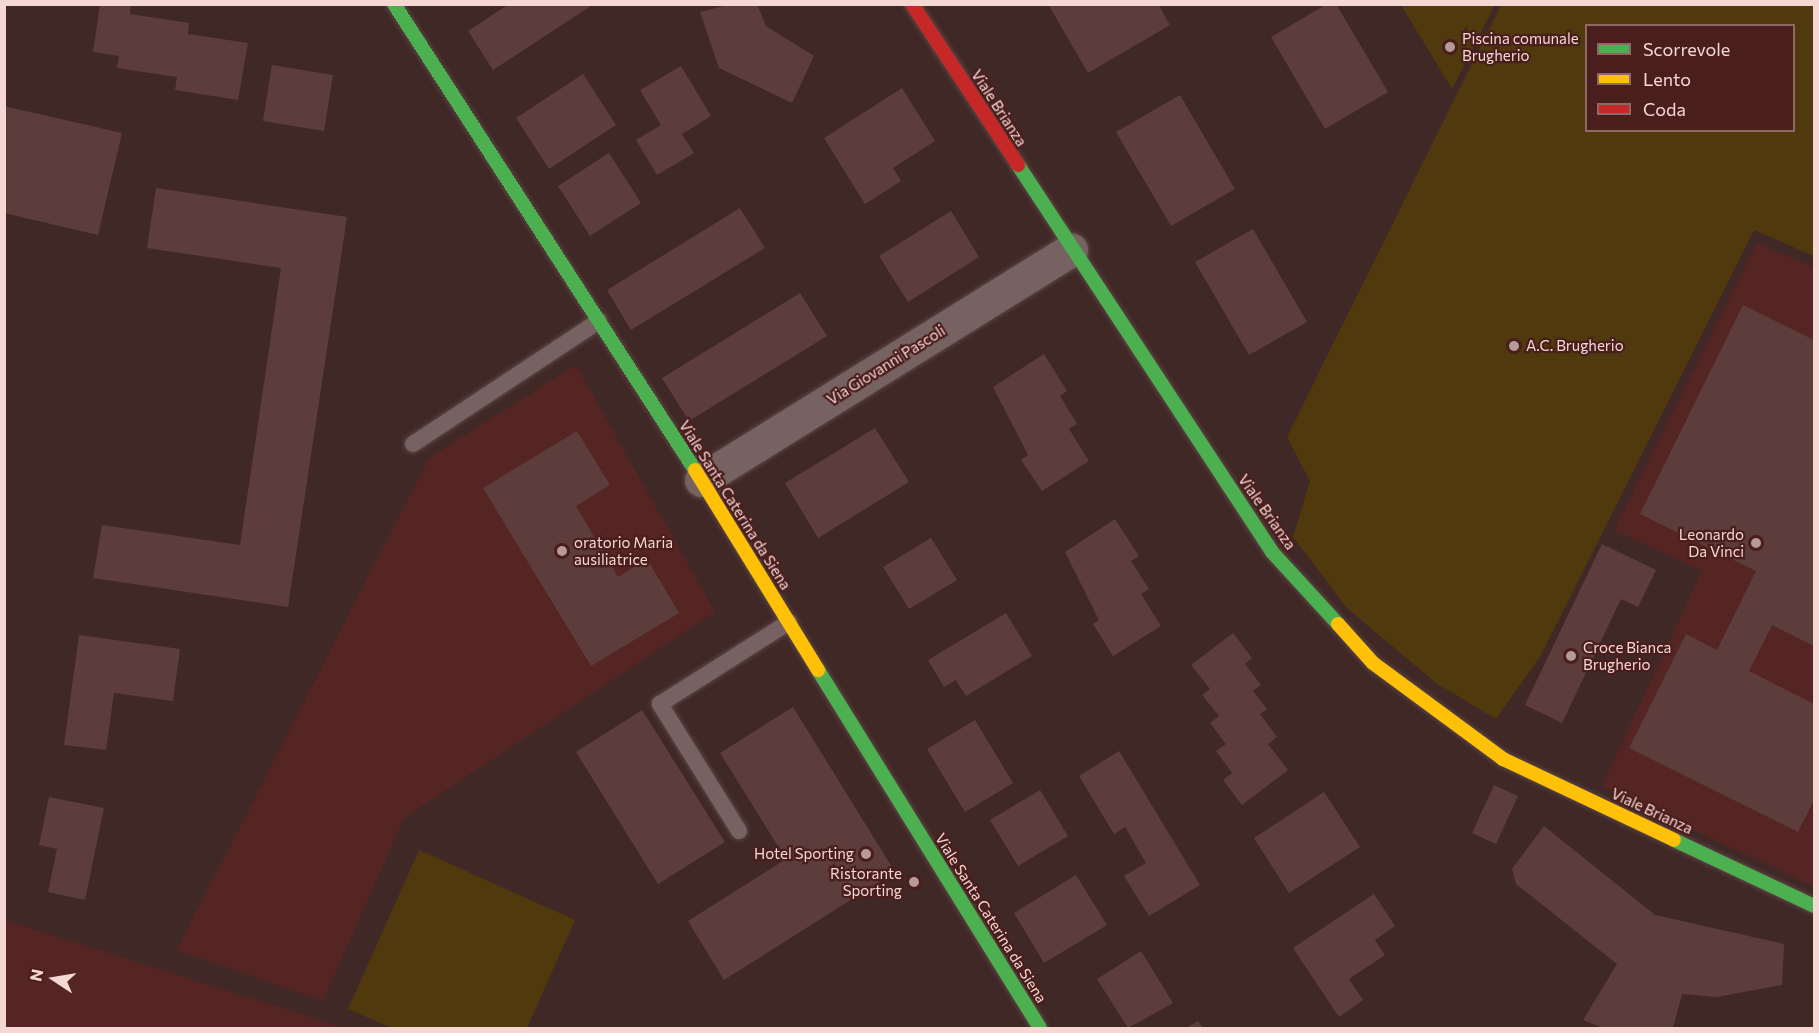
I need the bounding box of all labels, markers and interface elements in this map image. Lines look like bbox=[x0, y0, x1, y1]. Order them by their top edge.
legend bbox=[1585, 24, 1795, 132]
place label: Piscina comunale Brugherio bbox=[1462, 29, 1579, 64]
text: Scorrevole bbox=[1643, 38, 1730, 60]
marker: Piscina comunale Brugherio bbox=[1443, 40, 1457, 54]
street label: Viale Brianza bbox=[968, 66, 1030, 150]
text: Lento bbox=[1643, 68, 1691, 90]
text: Coda bbox=[1643, 98, 1686, 120]
street label: Via Giovanni Pascoli bbox=[824, 321, 948, 409]
place label: A.C. Brugherio bbox=[1526, 337, 1624, 355]
marker: A.C. Brugherio bbox=[1507, 339, 1521, 353]
street label: Viale Santa Caterina da Siena bbox=[675, 417, 795, 593]
street label: Viale Brianza bbox=[1234, 471, 1300, 553]
place label: Leonardo Da Vinci bbox=[1679, 525, 1744, 560]
place label: oratorio Maria ausiliatrice bbox=[574, 533, 673, 568]
marker: Leonardo Da Vinci bbox=[1749, 536, 1763, 550]
marker: oratorio Maria ausiliatrice bbox=[555, 544, 569, 558]
place label: Croce Bianca Brugherio bbox=[1583, 638, 1671, 673]
marker: Croce Bianca Brugherio bbox=[1564, 649, 1578, 663]
street label: Viale Brianza bbox=[1608, 784, 1696, 838]
street label: Viale Santa Caterina da Siena bbox=[931, 830, 1051, 1006]
place label: Hotel Sporting bbox=[754, 845, 854, 863]
marker: Hotel Sporting bbox=[859, 847, 873, 861]
place label: Ristorante Sporting bbox=[830, 864, 902, 899]
marker: Ristorante Sporting bbox=[907, 875, 921, 889]
north arrow bbox=[24, 949, 84, 1009]
text: N bbox=[25, 967, 46, 983]

